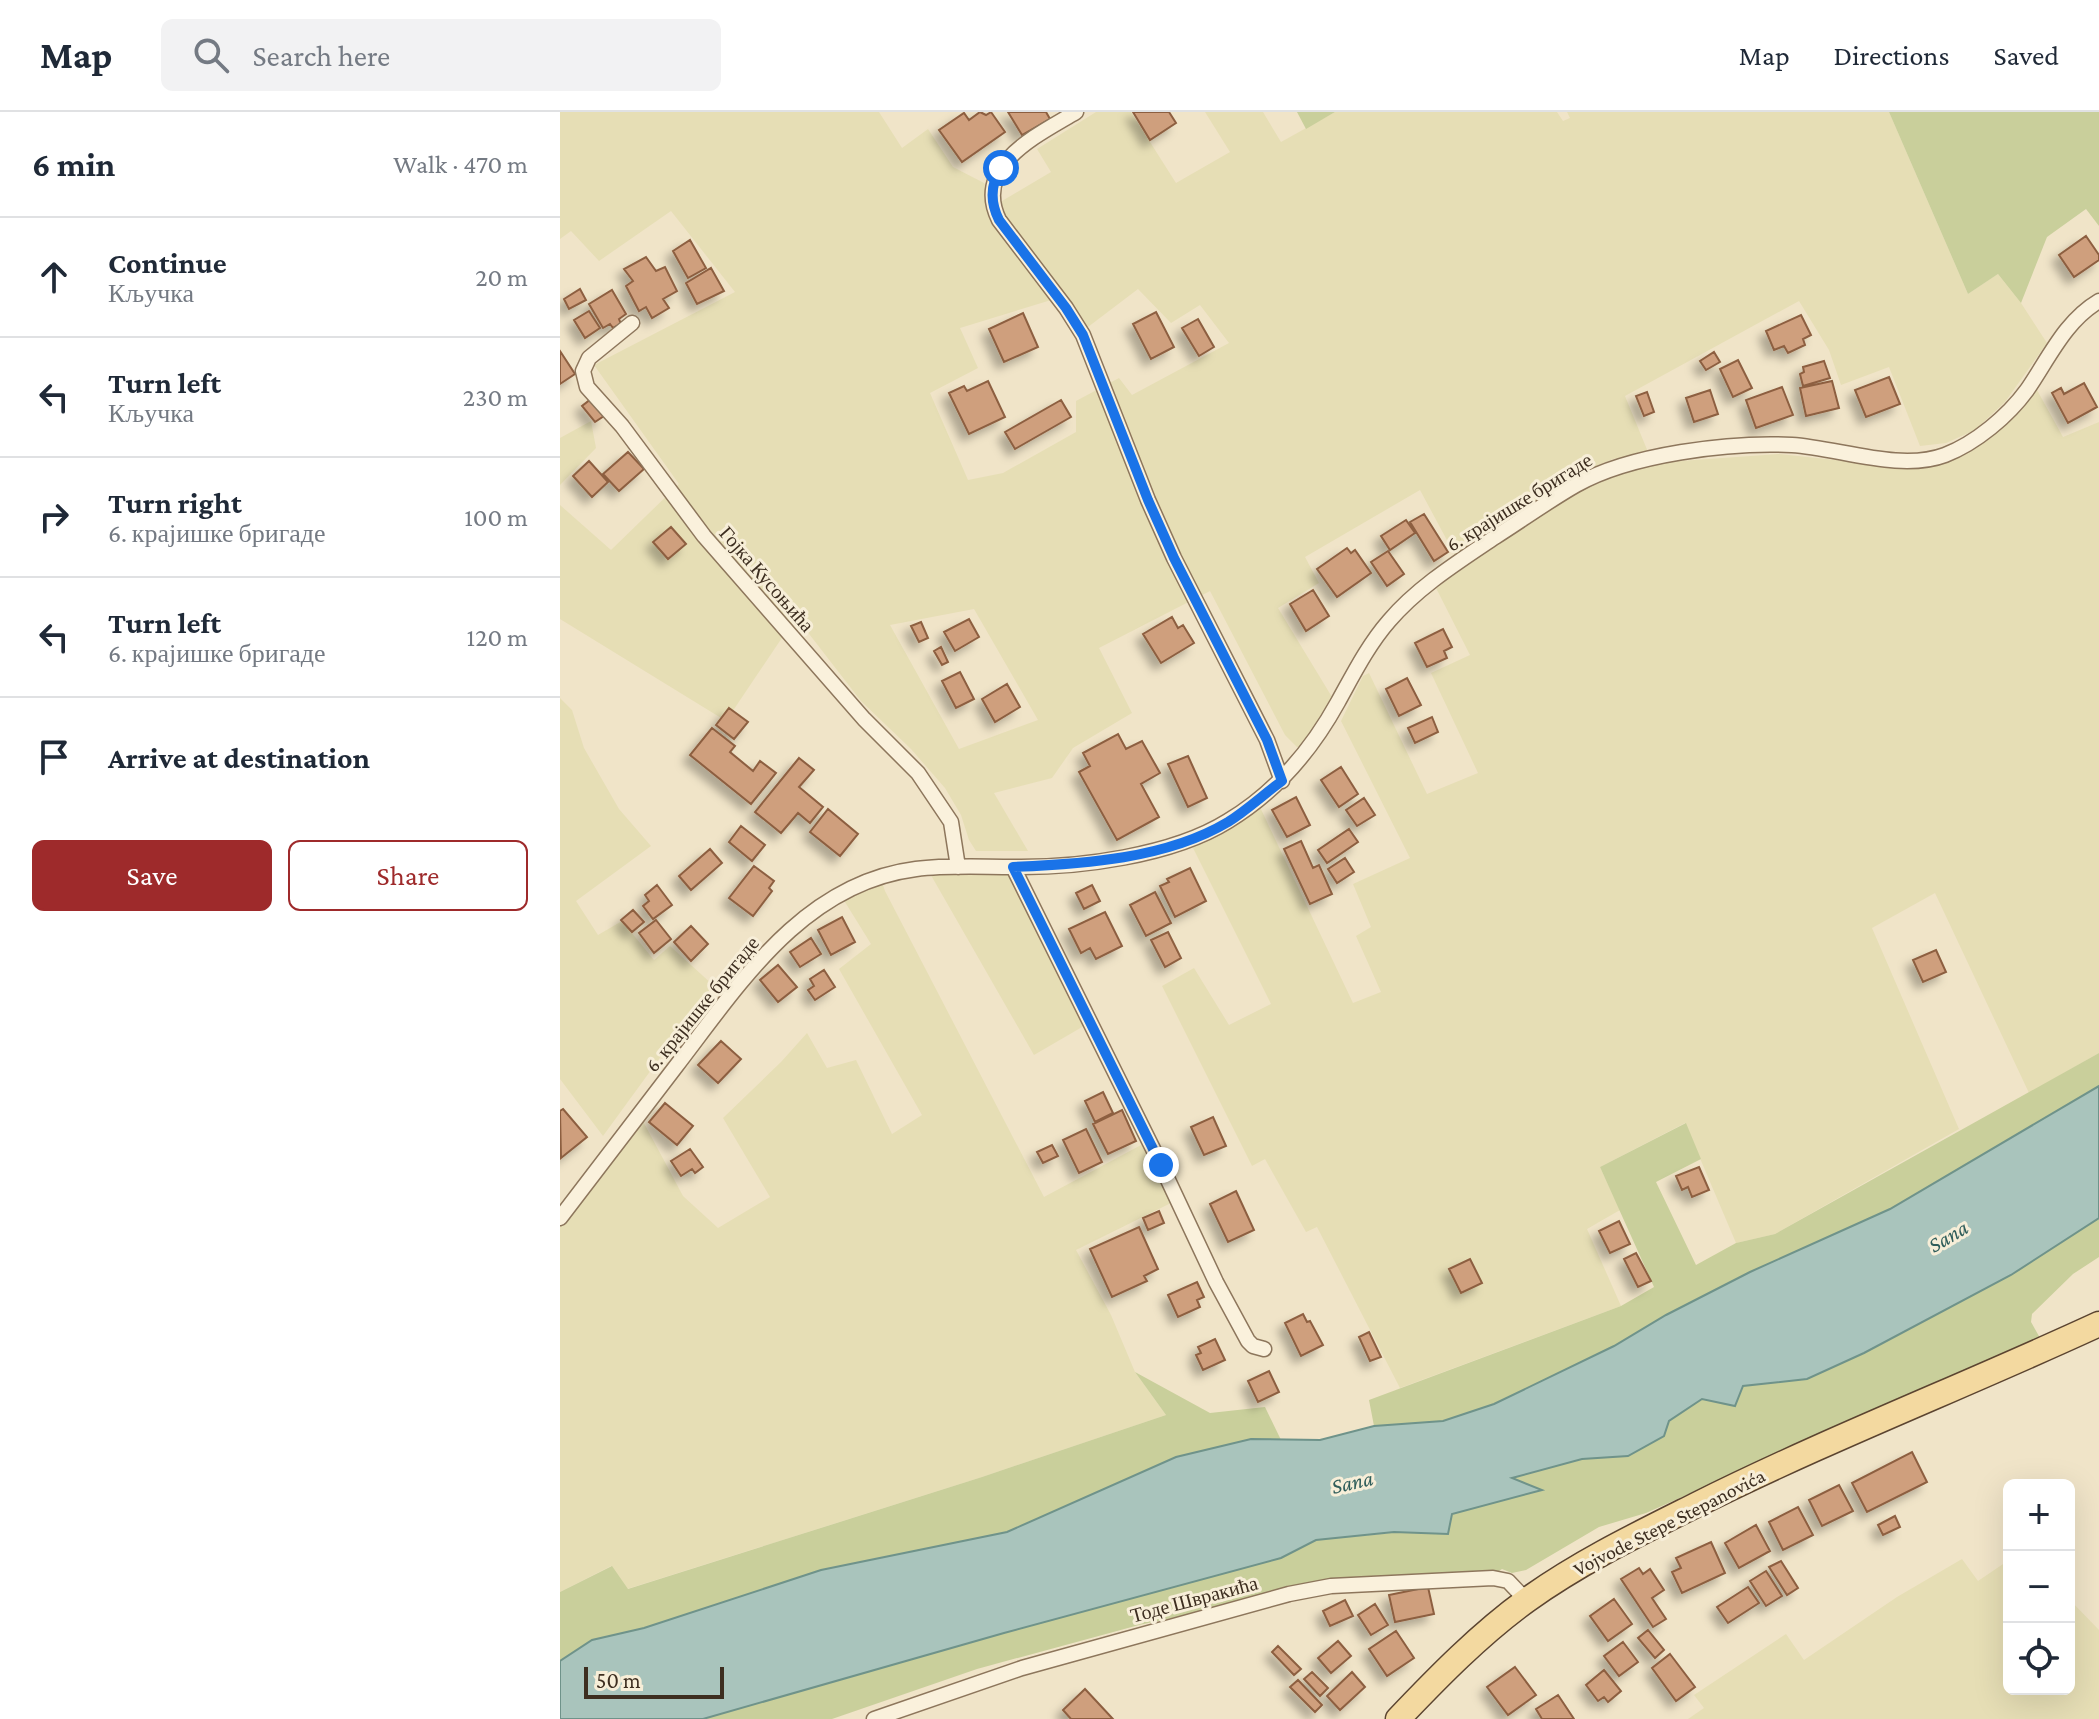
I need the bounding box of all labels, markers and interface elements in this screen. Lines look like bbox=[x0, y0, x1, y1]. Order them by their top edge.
search box bbox=[161, 19, 721, 91]
icon: search bbox=[189, 33, 233, 77]
text: Map bbox=[40, 34, 113, 76]
text: Search here bbox=[253, 39, 390, 72]
text: Map bbox=[1739, 40, 1790, 71]
text: Directions bbox=[1834, 40, 1949, 71]
text: Saved bbox=[1993, 40, 2059, 71]
text: 6 min bbox=[32, 146, 115, 183]
text: Walk · 470 m bbox=[393, 150, 528, 179]
route start bbox=[983, 150, 1019, 186]
text: Continue bbox=[108, 246, 227, 279]
icon: ahead bbox=[32, 255, 76, 299]
text: 20 m bbox=[475, 263, 528, 292]
text: Кључка bbox=[108, 279, 194, 308]
text: Turn left bbox=[108, 366, 221, 399]
icon: left bbox=[32, 375, 76, 419]
text: 230 m bbox=[463, 383, 528, 412]
text: Кључка bbox=[108, 399, 194, 428]
street label: 6. крајишке бригаде bbox=[1442, 448, 1596, 557]
text: Turn right bbox=[108, 486, 242, 519]
icon: right bbox=[32, 495, 76, 539]
text: 100 m bbox=[464, 503, 528, 532]
text: 6. крајишке бригаде bbox=[108, 519, 326, 548]
street label: Гојка Кусоњића bbox=[715, 522, 819, 637]
text: Turn left bbox=[108, 606, 221, 639]
icon: left bbox=[32, 615, 76, 659]
text: 120 m bbox=[467, 623, 528, 652]
text: 6. крајишке бригаде bbox=[108, 639, 326, 668]
icon: arrive bbox=[32, 735, 76, 779]
text: Arrive at destination bbox=[108, 741, 370, 774]
button: Save bbox=[32, 840, 272, 911]
button: Share bbox=[288, 840, 528, 911]
street label: 6. крајишке бригаде bbox=[641, 932, 764, 1077]
route end bbox=[1143, 1147, 1179, 1183]
water label: Sana bbox=[1924, 1214, 1972, 1258]
street label: Vojvode Stepe Stepanovića bbox=[1569, 1464, 1769, 1581]
water label: Sana bbox=[1329, 1465, 1375, 1499]
map controls bbox=[2003, 1479, 2075, 1695]
button: + bbox=[2003, 1479, 2075, 1551]
button: − bbox=[2003, 1551, 2075, 1623]
street label: Тоде Швракића bbox=[1128, 1571, 1260, 1628]
button: locate bbox=[2003, 1623, 2075, 1695]
scale bar bbox=[584, 1663, 724, 1699]
text: 50 m bbox=[596, 1668, 641, 1693]

